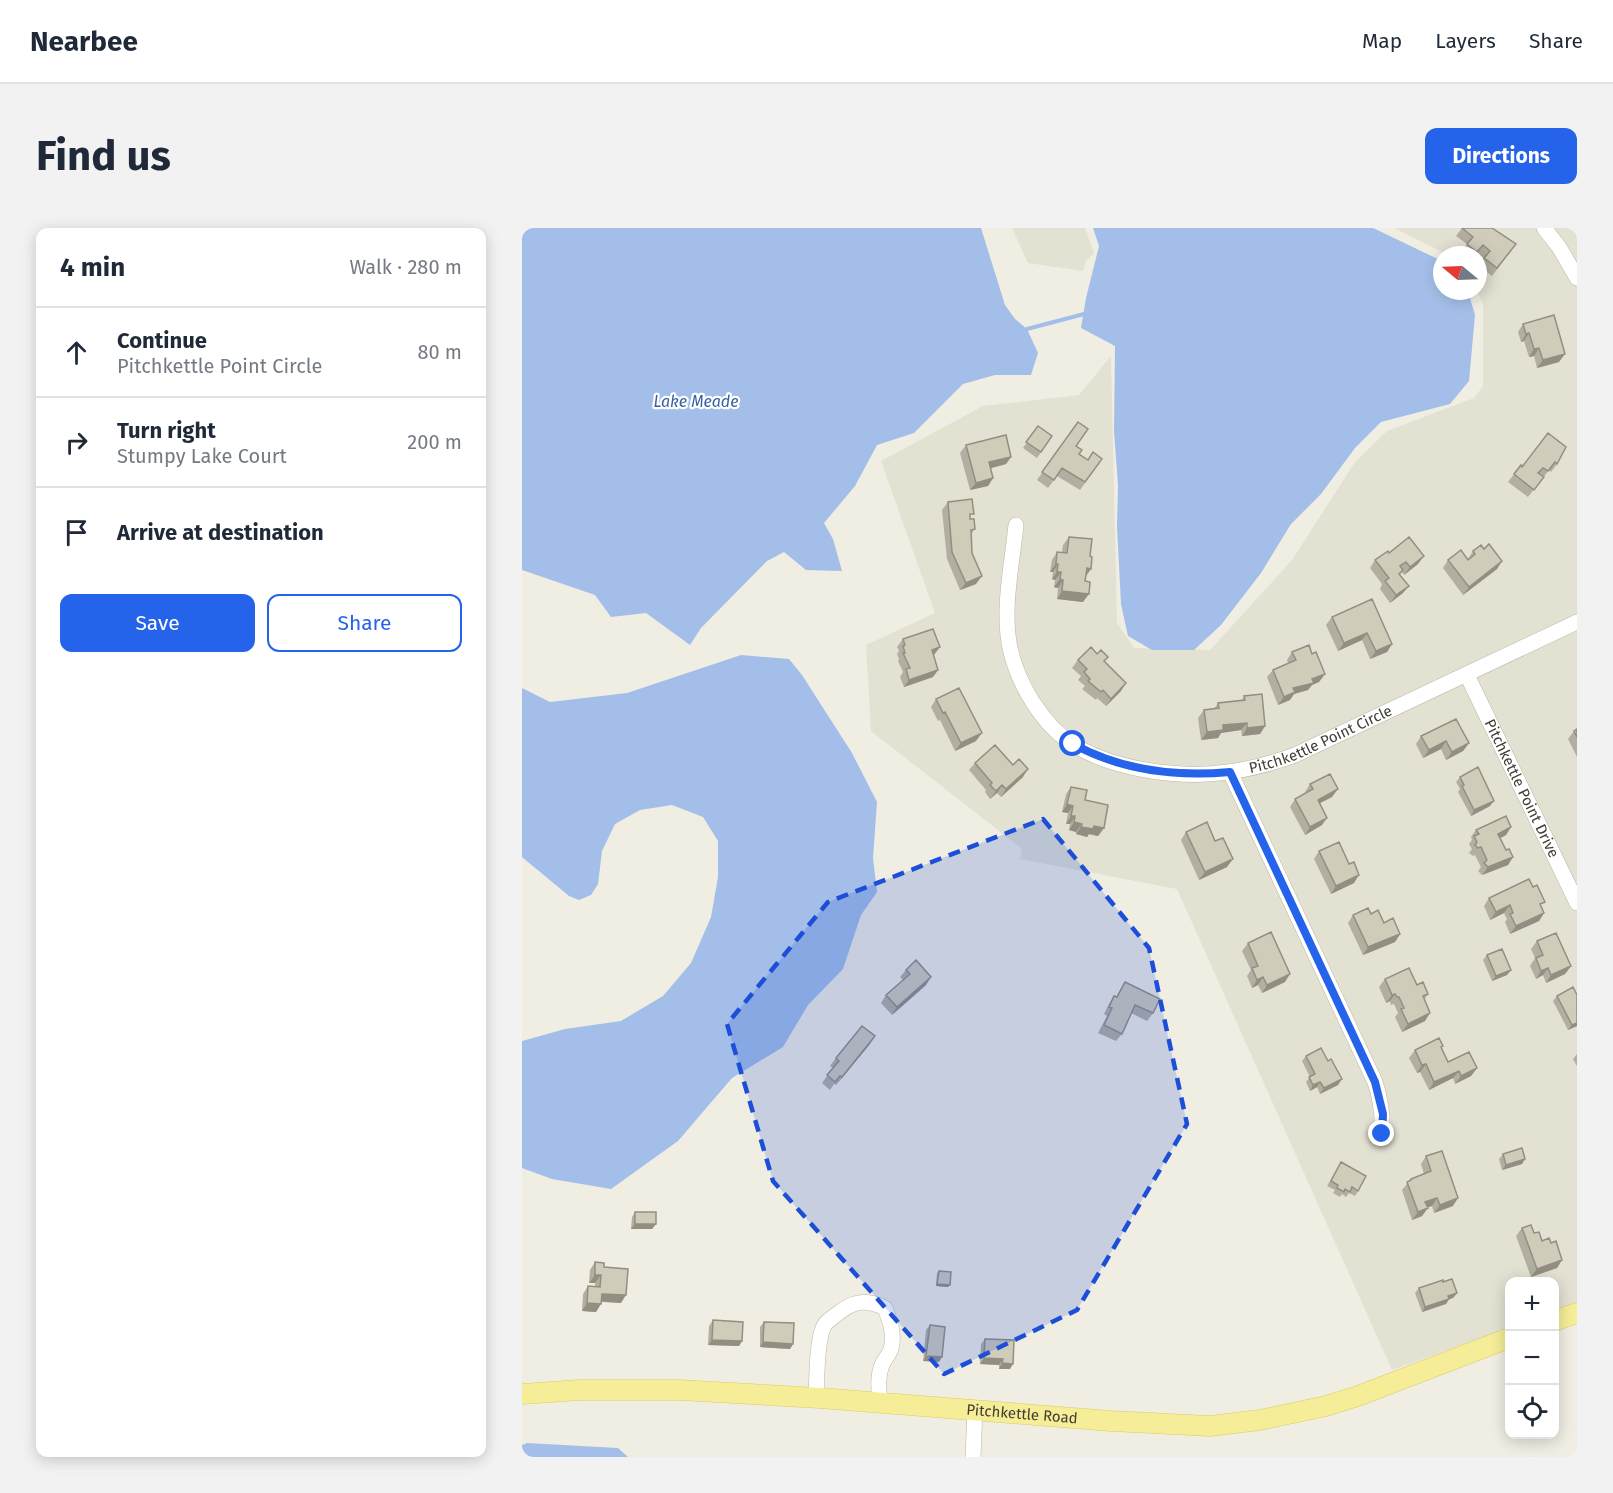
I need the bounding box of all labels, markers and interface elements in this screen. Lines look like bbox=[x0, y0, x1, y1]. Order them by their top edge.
text: Nearbee bbox=[30, 25, 138, 58]
text: Map bbox=[1362, 28, 1402, 54]
text: Layers bbox=[1435, 28, 1496, 54]
text: Share bbox=[1529, 28, 1583, 54]
button: Directions bbox=[1425, 128, 1577, 184]
text: Find us bbox=[36, 131, 171, 181]
north arrow bbox=[1433, 246, 1487, 300]
text: 4 min bbox=[60, 252, 125, 283]
text: Walk · 280 m bbox=[349, 255, 462, 279]
text: Continue bbox=[117, 327, 207, 354]
icon: ahead bbox=[60, 336, 93, 369]
text: 80 m bbox=[417, 340, 462, 364]
text: Pitchkettle Point Circle bbox=[117, 354, 322, 378]
water label: Lake Meade bbox=[653, 392, 739, 411]
text: Turn right bbox=[117, 417, 216, 444]
icon: right bbox=[60, 426, 93, 459]
text: 200 m bbox=[407, 430, 462, 454]
text: Stumpy Lake Court bbox=[117, 444, 287, 468]
icon: arrive bbox=[60, 516, 93, 549]
text: Arrive at destination bbox=[117, 519, 324, 546]
button: Save bbox=[60, 594, 255, 652]
button: Share bbox=[267, 594, 462, 652]
street label: Pitchkettle Point Circle bbox=[1247, 702, 1395, 777]
street label: Pitchkettle Point Drive bbox=[1481, 716, 1563, 861]
route start bbox=[1059, 730, 1085, 756]
route end bbox=[1368, 1120, 1394, 1146]
map controls bbox=[1505, 1277, 1559, 1439]
button: + bbox=[1505, 1277, 1559, 1331]
button: − bbox=[1505, 1331, 1559, 1385]
button: locate bbox=[1505, 1385, 1559, 1439]
street label: Pitchkettle Road bbox=[966, 1401, 1078, 1427]

